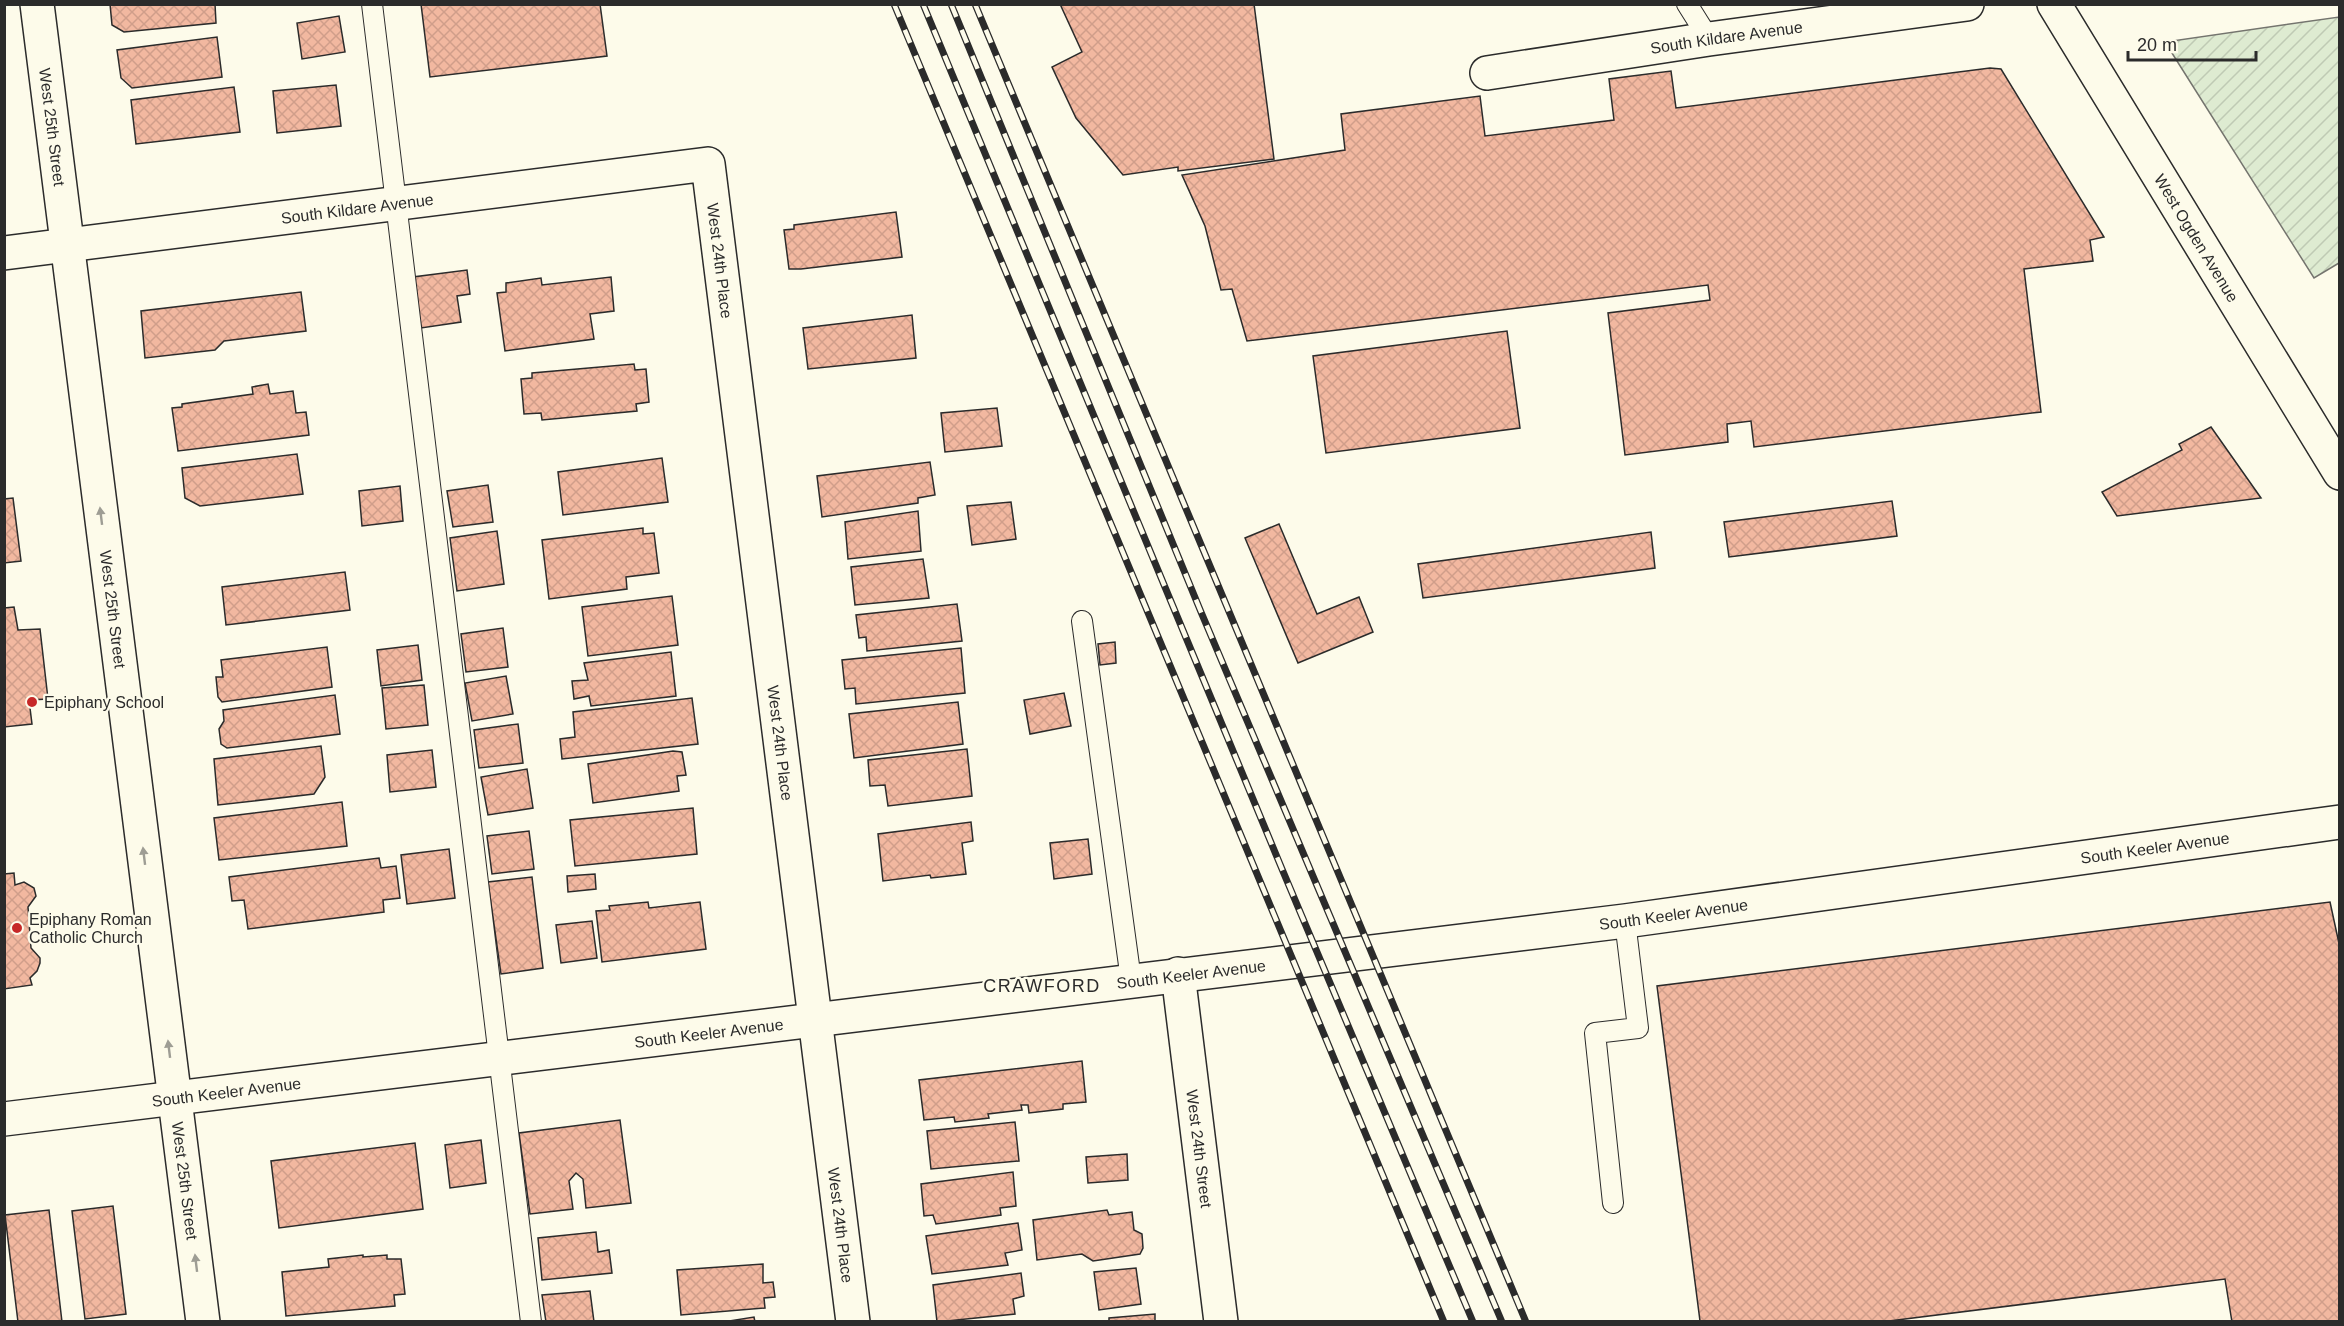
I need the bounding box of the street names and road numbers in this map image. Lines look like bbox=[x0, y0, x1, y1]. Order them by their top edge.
street label: South Kildare Avenue bbox=[1649, 18, 1804, 57]
street label: West 25th Street bbox=[36, 67, 68, 188]
street label: West Ogden Avenue bbox=[2151, 171, 2242, 305]
street label: South Kildare Avenue bbox=[280, 191, 435, 227]
street label: West 24th Place bbox=[704, 202, 735, 320]
street label: West 25th Street bbox=[97, 549, 129, 670]
street label: West 24th Place bbox=[764, 684, 796, 802]
street label: South Keeler Avenue bbox=[2079, 829, 2231, 867]
street label: South Keeler Avenue bbox=[1598, 896, 1749, 933]
street label: South Keeler Avenue bbox=[1116, 957, 1267, 992]
street label: South Keeler Avenue bbox=[633, 1016, 784, 1051]
street label: South Keeler Avenue bbox=[151, 1075, 302, 1110]
street label: West 24th Street bbox=[1183, 1089, 1215, 1209]
street label: West 25th Street bbox=[169, 1121, 201, 1241]
street label: West 24th Place bbox=[825, 1166, 856, 1284]

